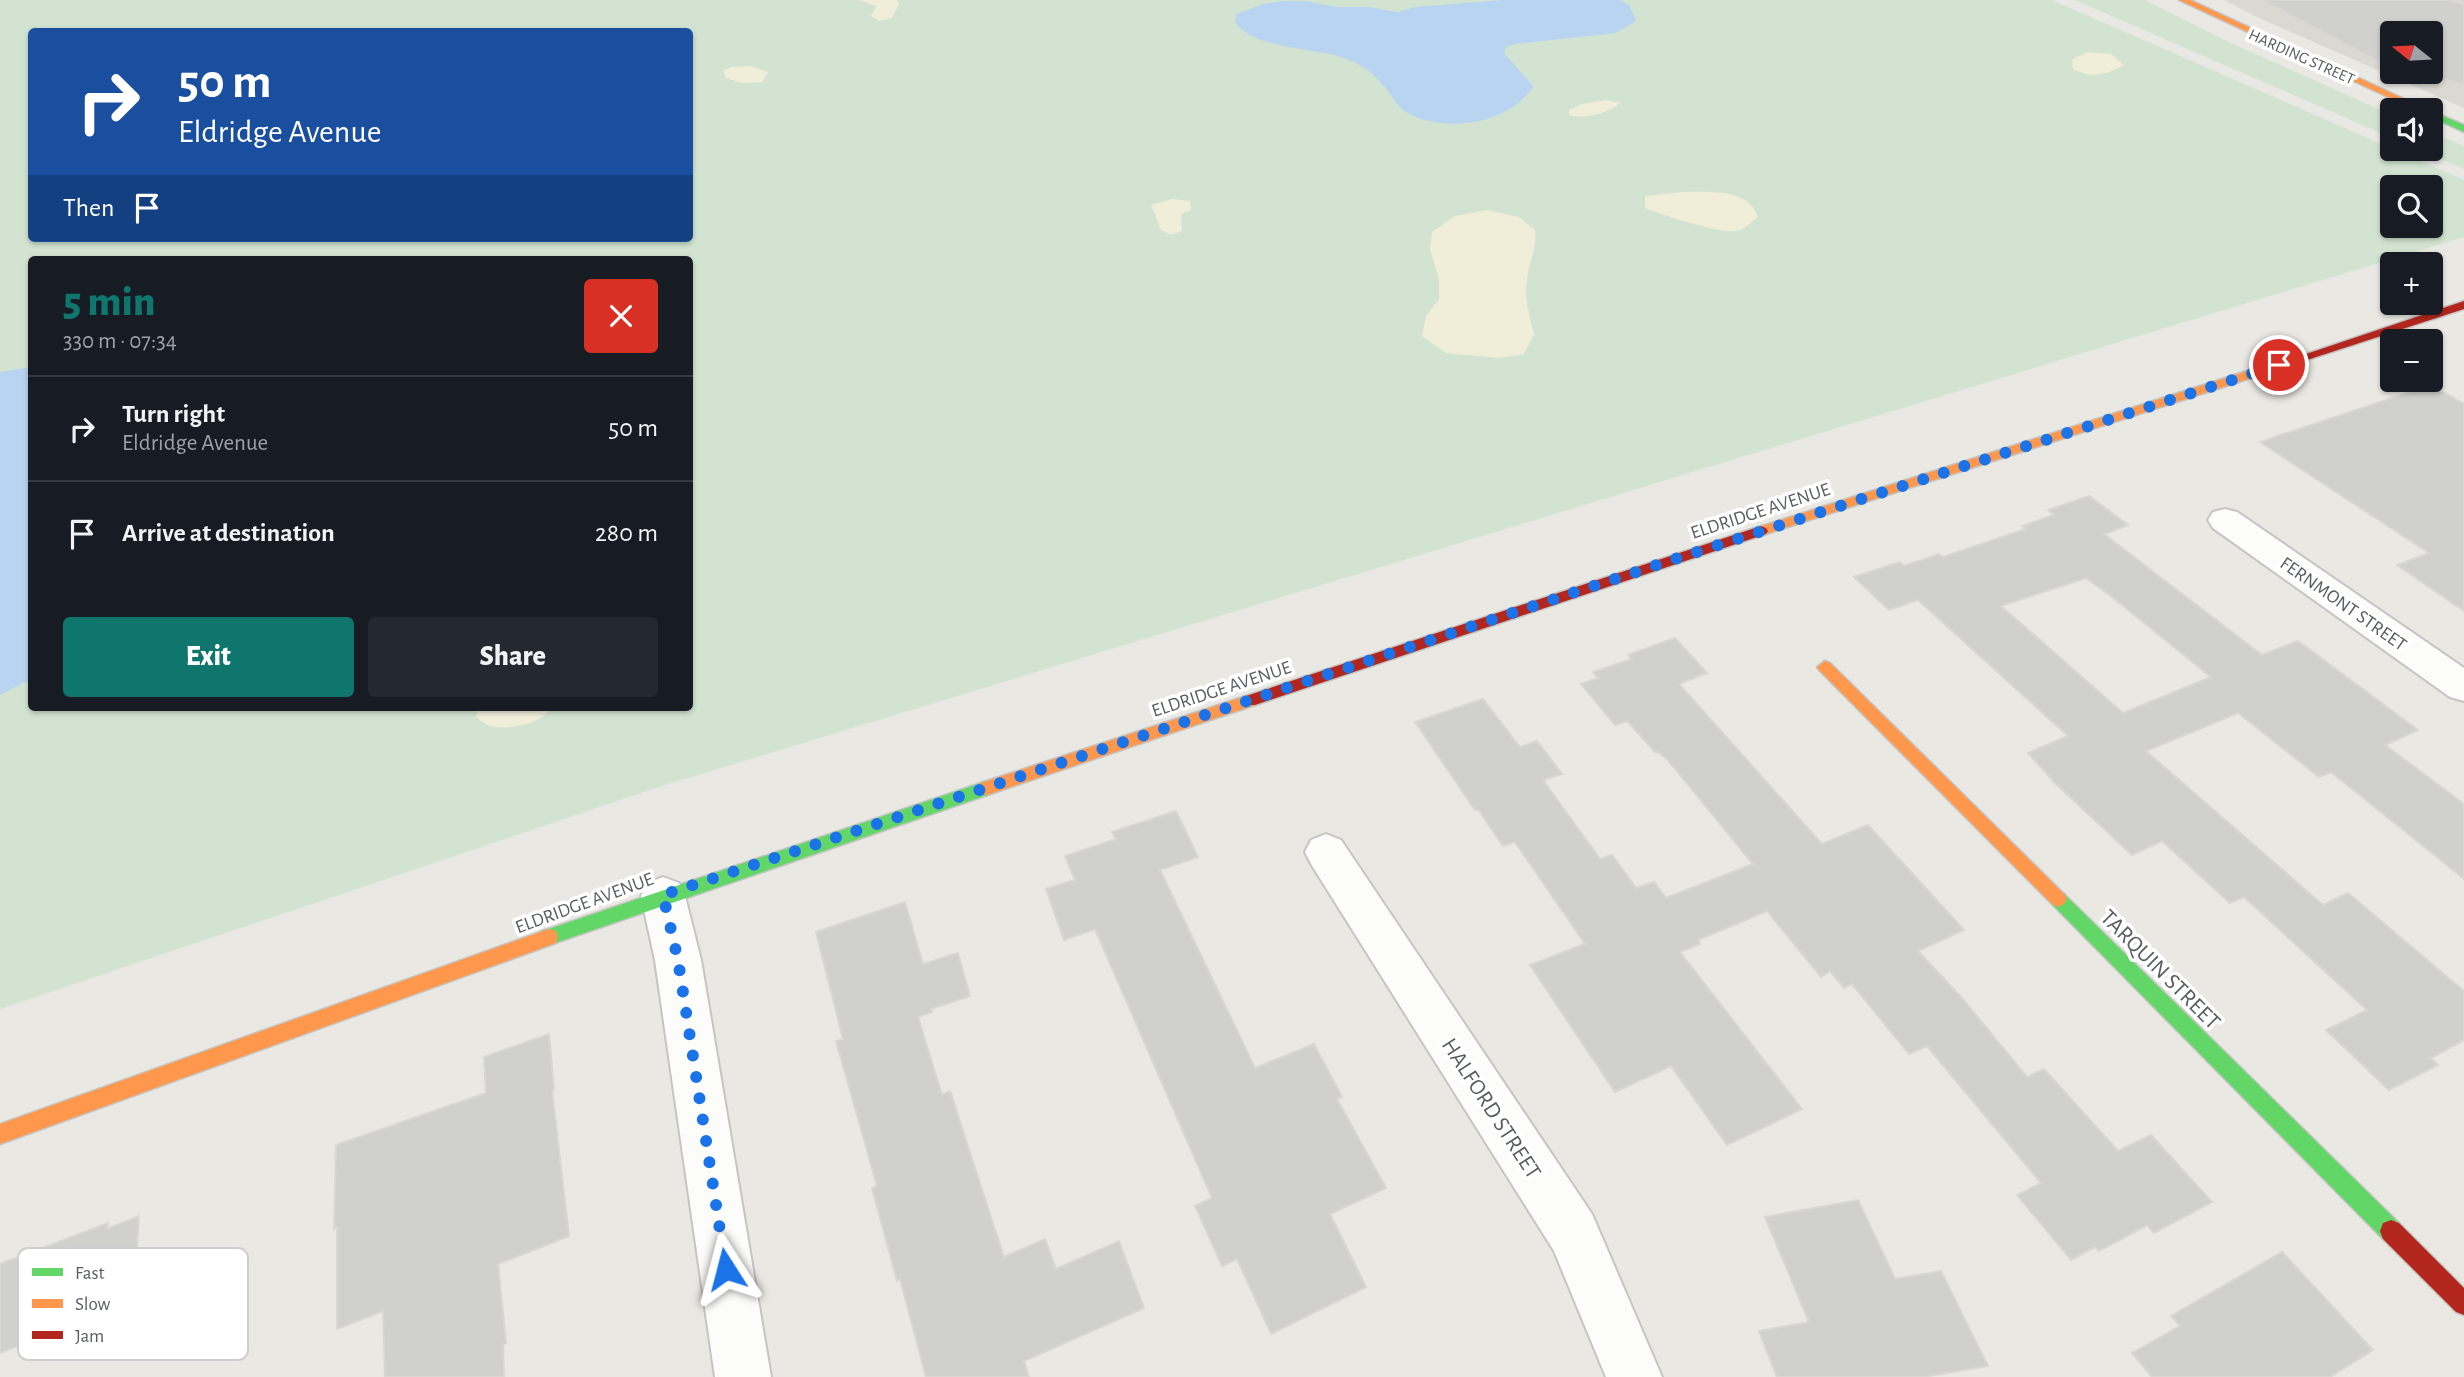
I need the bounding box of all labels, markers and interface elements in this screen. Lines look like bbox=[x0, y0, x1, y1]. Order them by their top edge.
north arrow bbox=[2380, 21, 2443, 84]
map controls bbox=[2380, 21, 2443, 392]
street label: HARDING STREET bbox=[2246, 26, 2357, 87]
icon: right bbox=[63, 56, 154, 147]
text: 50 m bbox=[178, 58, 272, 107]
button: sound bbox=[2380, 98, 2443, 161]
text: Eldridge Avenue bbox=[178, 116, 381, 148]
button: search bbox=[2380, 175, 2443, 238]
icon: arrive bbox=[128, 189, 166, 227]
text: Then bbox=[63, 195, 114, 221]
button: + bbox=[2380, 252, 2443, 315]
button: close bbox=[584, 279, 658, 353]
text: 5 min bbox=[63, 281, 155, 323]
button: − bbox=[2380, 329, 2443, 392]
text: 330 m · 07:34 bbox=[63, 330, 177, 353]
pin bbox=[2249, 335, 2309, 395]
icon: arrive bbox=[2260, 346, 2298, 384]
text: Turn right bbox=[122, 401, 225, 427]
icon: right bbox=[63, 410, 101, 448]
text: 50 m bbox=[608, 415, 658, 441]
text: Eldridge Avenue bbox=[122, 432, 268, 455]
street label: ELDRIDGE AVENUE bbox=[1688, 480, 1833, 543]
icon: arrive bbox=[63, 515, 101, 553]
text: Arrive at destination bbox=[122, 520, 335, 546]
text: 280 m bbox=[595, 520, 658, 546]
street label: FERNMONT STREET bbox=[2277, 554, 2410, 655]
button: Exit bbox=[63, 617, 354, 697]
button: Share bbox=[368, 617, 658, 697]
street label: ELDRIDGE AVENUE bbox=[1149, 658, 1294, 721]
street label: ELDRIDGE AVENUE bbox=[513, 870, 656, 937]
street label: TARQUIN STREET bbox=[2096, 906, 2224, 1034]
street label: HALFORD STREET bbox=[1437, 1034, 1545, 1183]
position arrow bbox=[689, 1232, 763, 1306]
legend bbox=[18, 1248, 248, 1360]
text: Fast bbox=[75, 1264, 105, 1283]
text: Slow bbox=[75, 1295, 111, 1314]
text: Jam bbox=[75, 1327, 104, 1346]

